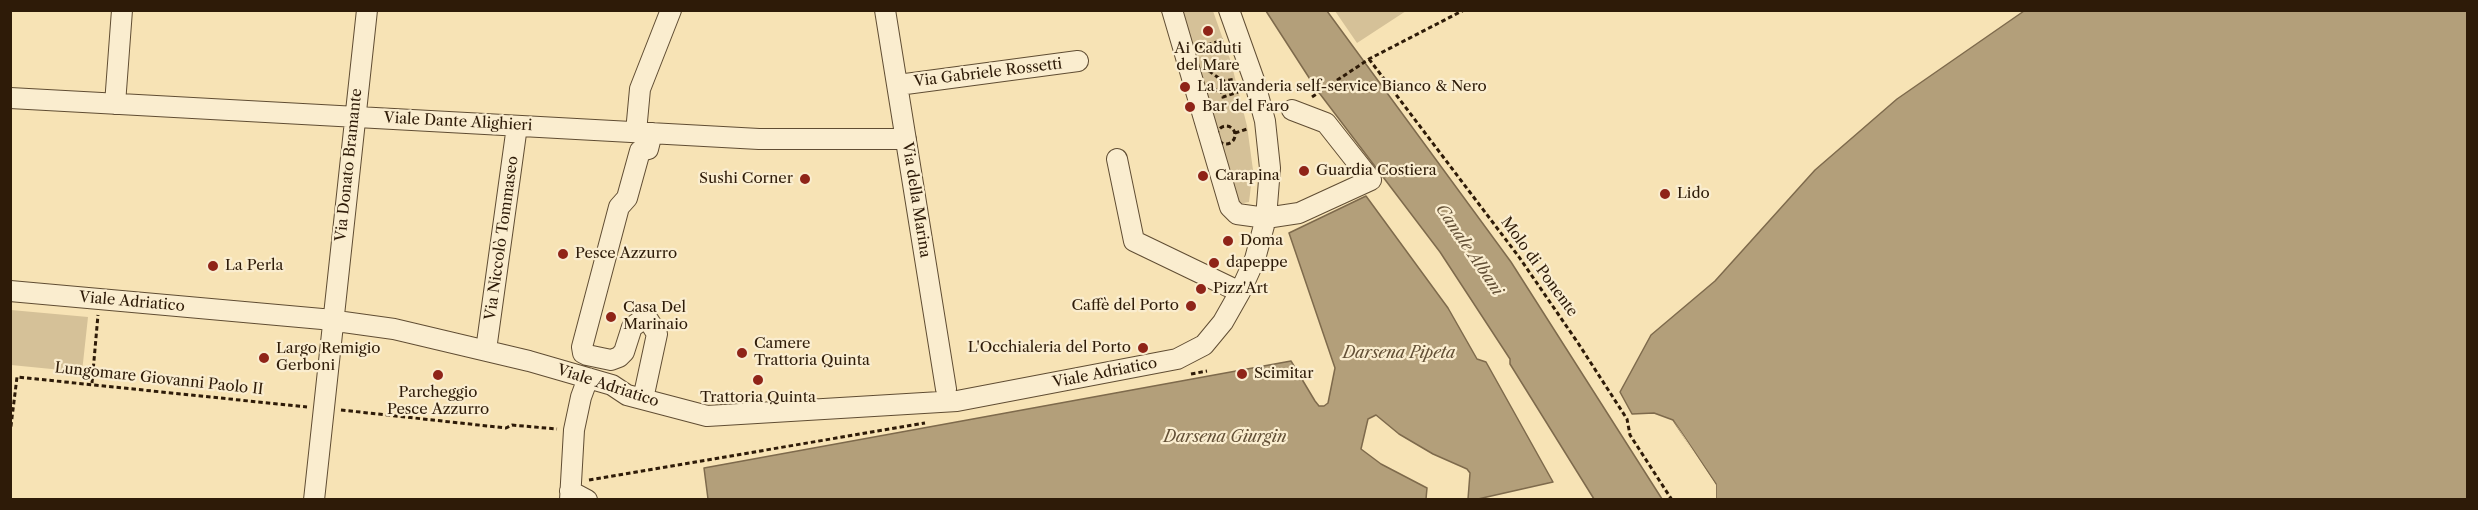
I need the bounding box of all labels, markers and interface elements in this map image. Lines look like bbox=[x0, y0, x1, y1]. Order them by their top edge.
marker: Ai Caduti del Mare bbox=[1201, 24, 1215, 38]
place label: Ai Caduti del Mare bbox=[1174, 40, 1242, 75]
street label: Via Gabriele Rossetti bbox=[913, 55, 1063, 91]
place label: La lavanderia self-service Bianco & Nero bbox=[1197, 78, 1487, 96]
marker: La lavanderia self-service Bianco & Nero bbox=[1178, 80, 1192, 94]
street label: Via Donato Bramante bbox=[332, 87, 366, 243]
place label: Bar del Faro bbox=[1202, 98, 1289, 116]
marker: Bar del Faro bbox=[1183, 100, 1197, 114]
street label: Viale Dante Alighieri bbox=[383, 109, 533, 135]
street label: Via della Marina bbox=[898, 141, 934, 259]
street label: Via Niccolò Tommaseo bbox=[482, 155, 522, 321]
place label: Guardia Costiera bbox=[1316, 162, 1437, 180]
marker: Guardia Costiera bbox=[1297, 164, 1311, 178]
place label: Carapina bbox=[1215, 167, 1280, 185]
marker: Carapina bbox=[1196, 169, 1210, 183]
place label: Sushi Corner bbox=[699, 170, 793, 188]
marker: Sushi Corner bbox=[798, 172, 812, 186]
place label: Lido bbox=[1677, 185, 1710, 203]
marker: Lido bbox=[1658, 187, 1672, 201]
water label: Canale Albani bbox=[1431, 201, 1507, 299]
street label: Molo di Ponente bbox=[1497, 214, 1581, 320]
place label: Doma bbox=[1240, 232, 1283, 250]
marker: Doma bbox=[1221, 234, 1235, 248]
place label: Pesce Azzurro bbox=[575, 245, 677, 263]
marker: Pesce Azzurro bbox=[556, 247, 570, 261]
place label: dapeppe bbox=[1226, 254, 1288, 272]
marker: dapeppe bbox=[1207, 256, 1221, 270]
place label: La Perla bbox=[225, 257, 283, 275]
marker: La Perla bbox=[206, 259, 220, 273]
place label: Pizz'Art bbox=[1213, 280, 1268, 298]
marker: Pizz'Art bbox=[1194, 282, 1208, 296]
street label: Viale Adriatico bbox=[78, 288, 186, 316]
place label: Caffè del Porto bbox=[1071, 297, 1179, 315]
place label: Casa Del Marinaio bbox=[623, 299, 688, 334]
marker: Caffè del Porto bbox=[1184, 299, 1198, 313]
marker: Casa Del Marinaio bbox=[604, 310, 618, 324]
place label: Camere Trattoria Quinta bbox=[754, 335, 870, 370]
place label: L'Occhialeria del Porto bbox=[968, 339, 1131, 357]
place label: Largo Remigio Gerboni bbox=[276, 340, 381, 375]
marker: L'Occhialeria del Porto bbox=[1136, 341, 1150, 355]
water label: Darsena Pipeta bbox=[1343, 343, 1455, 363]
marker: Camere Trattoria Quinta bbox=[735, 346, 749, 360]
marker: Largo Remigio Gerboni bbox=[257, 351, 271, 365]
street label: Viale Adriatico bbox=[1051, 354, 1159, 392]
street label: Lungomare Giovanni Paolo II bbox=[54, 359, 264, 399]
street label: Viale Adriatico bbox=[555, 361, 661, 411]
place label: Scimitar bbox=[1254, 365, 1313, 383]
marker: Scimitar bbox=[1235, 367, 1249, 381]
marker: Parcheggio Pesce Azzurro bbox=[431, 368, 445, 382]
marker: Trattoria Quinta bbox=[751, 373, 765, 387]
place label: Parcheggio Pesce Azzurro bbox=[387, 384, 489, 419]
place label: Trattoria Quinta bbox=[700, 389, 816, 407]
water label: Darsena Giurgin bbox=[1163, 427, 1287, 447]

